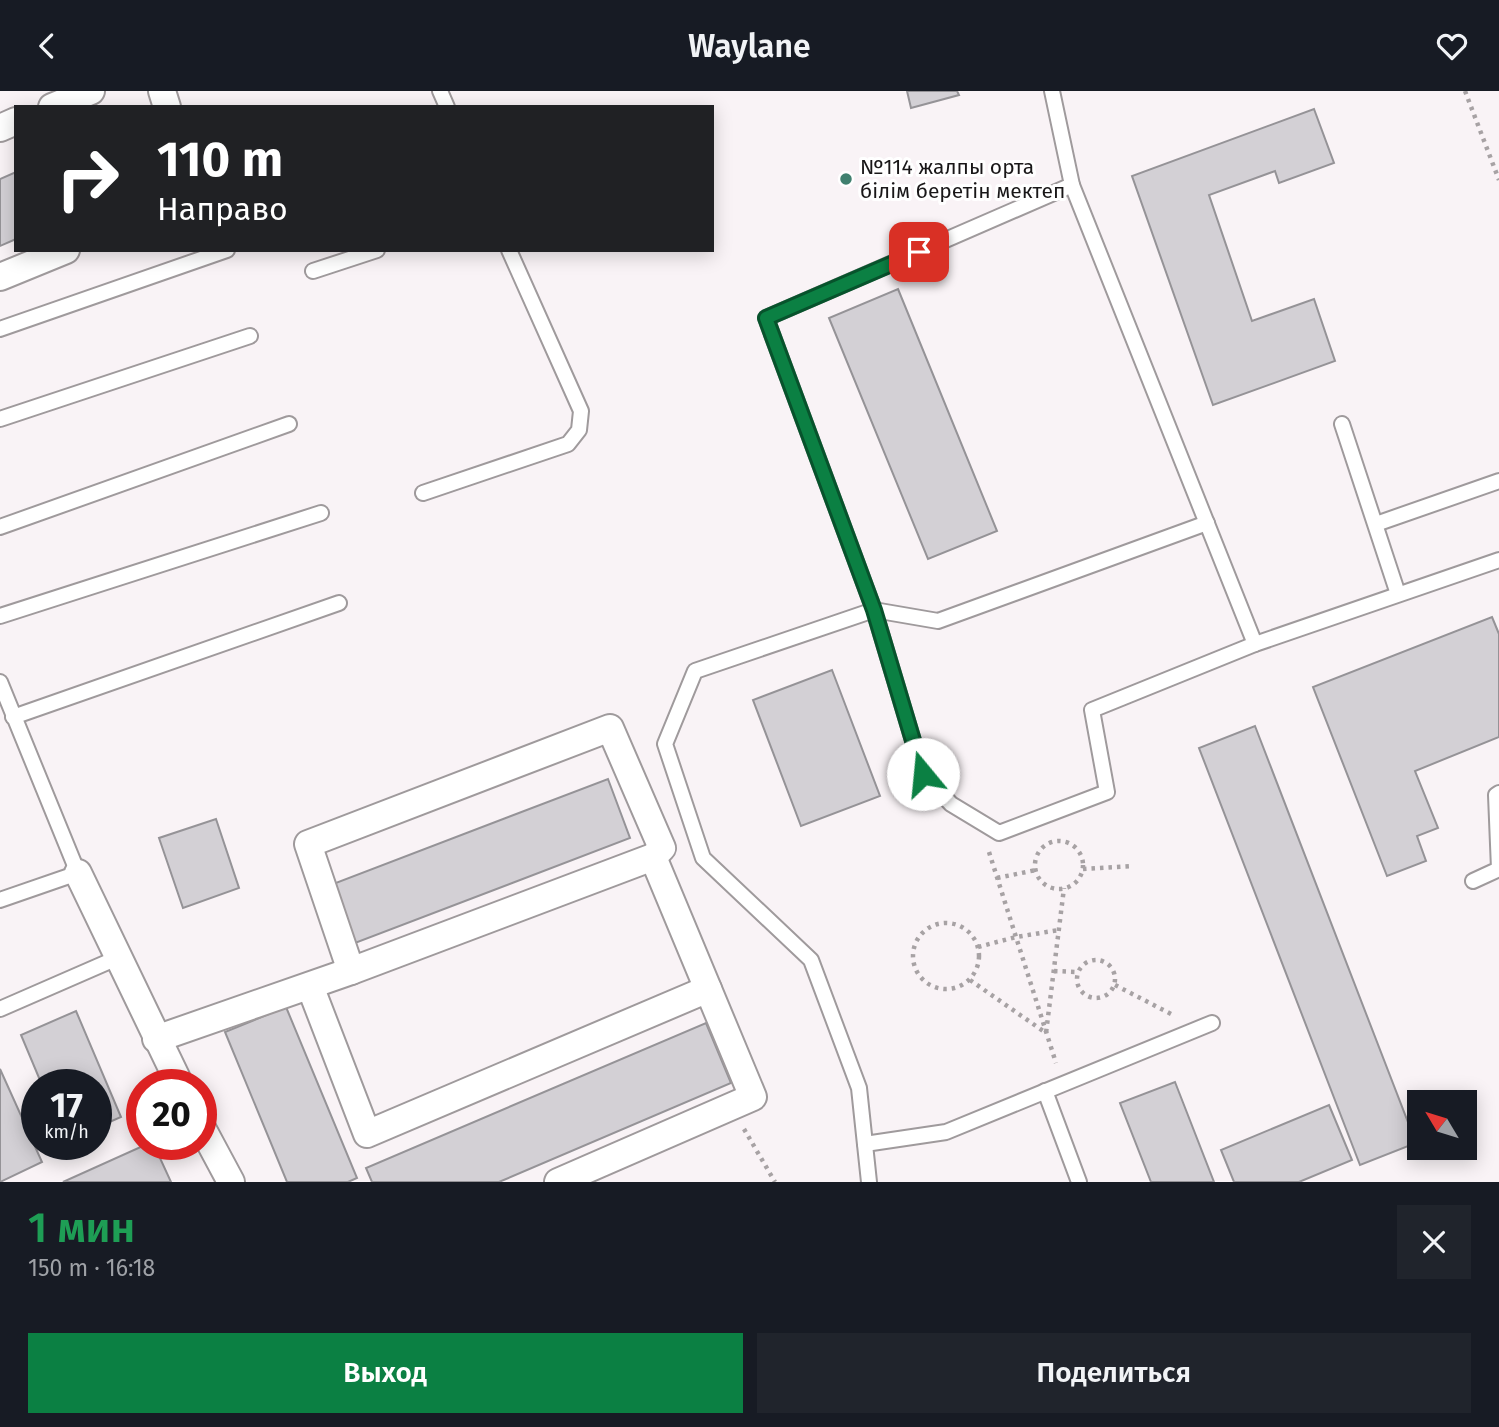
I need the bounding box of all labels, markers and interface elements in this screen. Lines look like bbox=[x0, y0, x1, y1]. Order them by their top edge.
icon: back bbox=[28, 27, 66, 65]
text: Waylane bbox=[688, 27, 811, 65]
icon: heart bbox=[1433, 27, 1471, 65]
text: 110 m bbox=[157, 130, 283, 189]
icon: right bbox=[42, 133, 133, 224]
place label: №114 жалпы орта білім беретін мектеп bbox=[860, 154, 1065, 204]
marker: №114 жалпы орта білім беретін мектеп bbox=[838, 171, 854, 187]
text: Направо bbox=[157, 190, 288, 228]
pin bbox=[889, 222, 949, 282]
icon: arrive bbox=[900, 233, 938, 271]
position arrow bbox=[886, 737, 960, 811]
speed limit sign: 20 bbox=[126, 1069, 217, 1160]
text: 17 bbox=[50, 1084, 83, 1126]
north arrow bbox=[1407, 1090, 1477, 1160]
map controls bbox=[1407, 1090, 1477, 1160]
text: km/h bbox=[44, 1121, 89, 1143]
text: 1 мин bbox=[28, 1203, 135, 1253]
button: close bbox=[1397, 1205, 1471, 1279]
text: 150 m · 16:18 bbox=[28, 1254, 155, 1282]
button: Выход bbox=[28, 1333, 743, 1413]
button: Поделиться bbox=[757, 1333, 1471, 1413]

